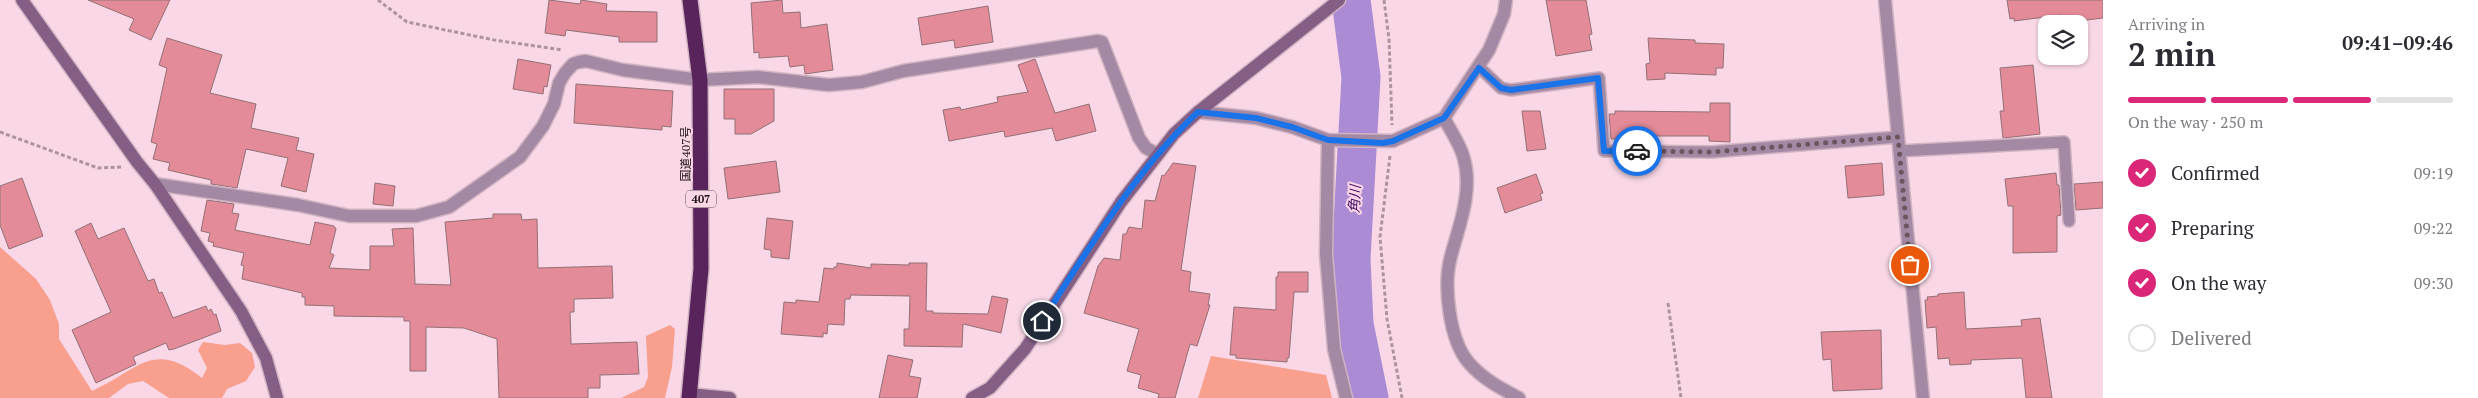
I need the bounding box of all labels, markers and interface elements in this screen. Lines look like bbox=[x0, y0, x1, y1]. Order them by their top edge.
text: Arriving in bbox=[2128, 13, 2205, 35]
map controls bbox=[2038, 15, 2088, 65]
button: layers bbox=[2038, 15, 2088, 65]
text: 09:41–09:46 bbox=[2342, 30, 2453, 55]
text: 2 min bbox=[2128, 33, 2216, 75]
text: On the way · 250 m bbox=[2128, 111, 2263, 133]
street label: 国道407号 bbox=[678, 126, 693, 182]
courier bbox=[1612, 126, 1662, 176]
icon: car bbox=[1623, 137, 1651, 165]
icon: check bbox=[2128, 159, 2156, 187]
text: Confirmed bbox=[2171, 160, 2260, 185]
text: 09:19 bbox=[2414, 162, 2453, 184]
water label: 角川 bbox=[1344, 183, 1364, 213]
road number: 407 bbox=[686, 190, 716, 208]
icon: check bbox=[2128, 214, 2156, 242]
text: Preparing bbox=[2171, 215, 2254, 240]
text: 09:22 bbox=[2414, 217, 2453, 239]
pin bbox=[1889, 244, 1931, 286]
icon: bag bbox=[1896, 251, 1924, 279]
icon: check bbox=[2128, 269, 2156, 297]
text: On the way bbox=[2171, 270, 2266, 295]
text: 09:30 bbox=[2414, 272, 2453, 294]
pin bbox=[1021, 300, 1063, 342]
icon: home bbox=[1028, 307, 1056, 335]
text: Delivered bbox=[2171, 325, 2252, 350]

